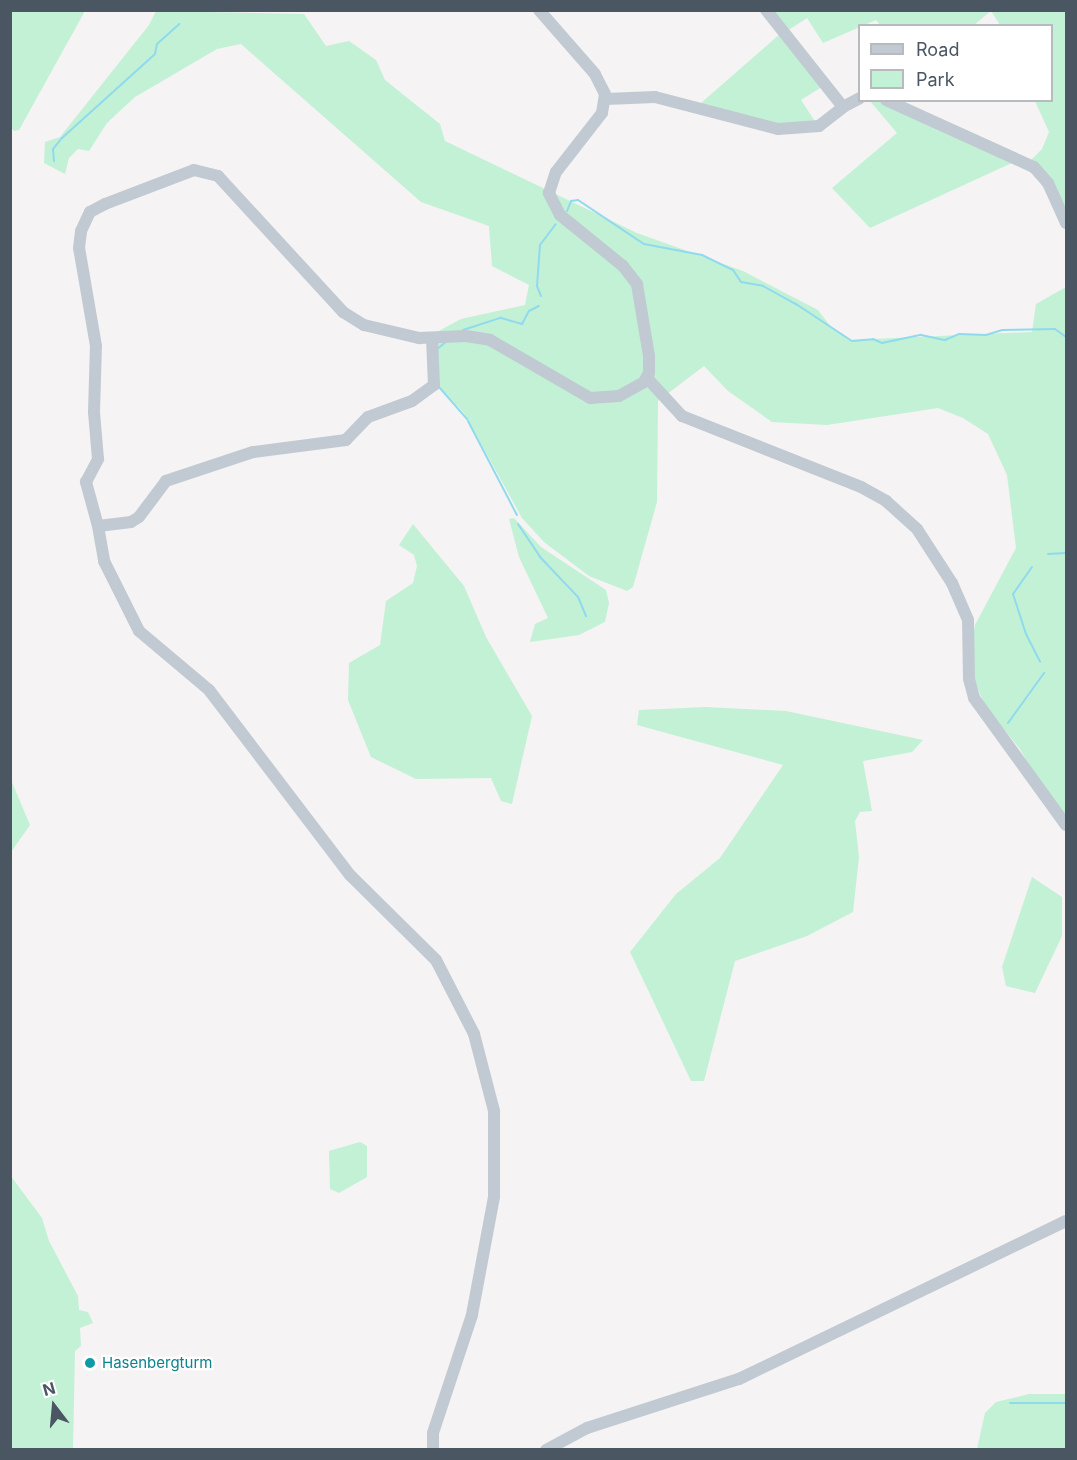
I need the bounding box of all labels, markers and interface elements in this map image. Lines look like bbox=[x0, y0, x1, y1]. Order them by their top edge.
legend bbox=[858, 24, 1053, 102]
text: Road bbox=[916, 39, 959, 60]
text: Park bbox=[916, 69, 955, 90]
place label: Hasenbergturm bbox=[102, 1354, 212, 1372]
marker: Hasenbergturm bbox=[83, 1356, 97, 1370]
north arrow bbox=[24, 1376, 84, 1436]
text: N bbox=[40, 1377, 58, 1400]

